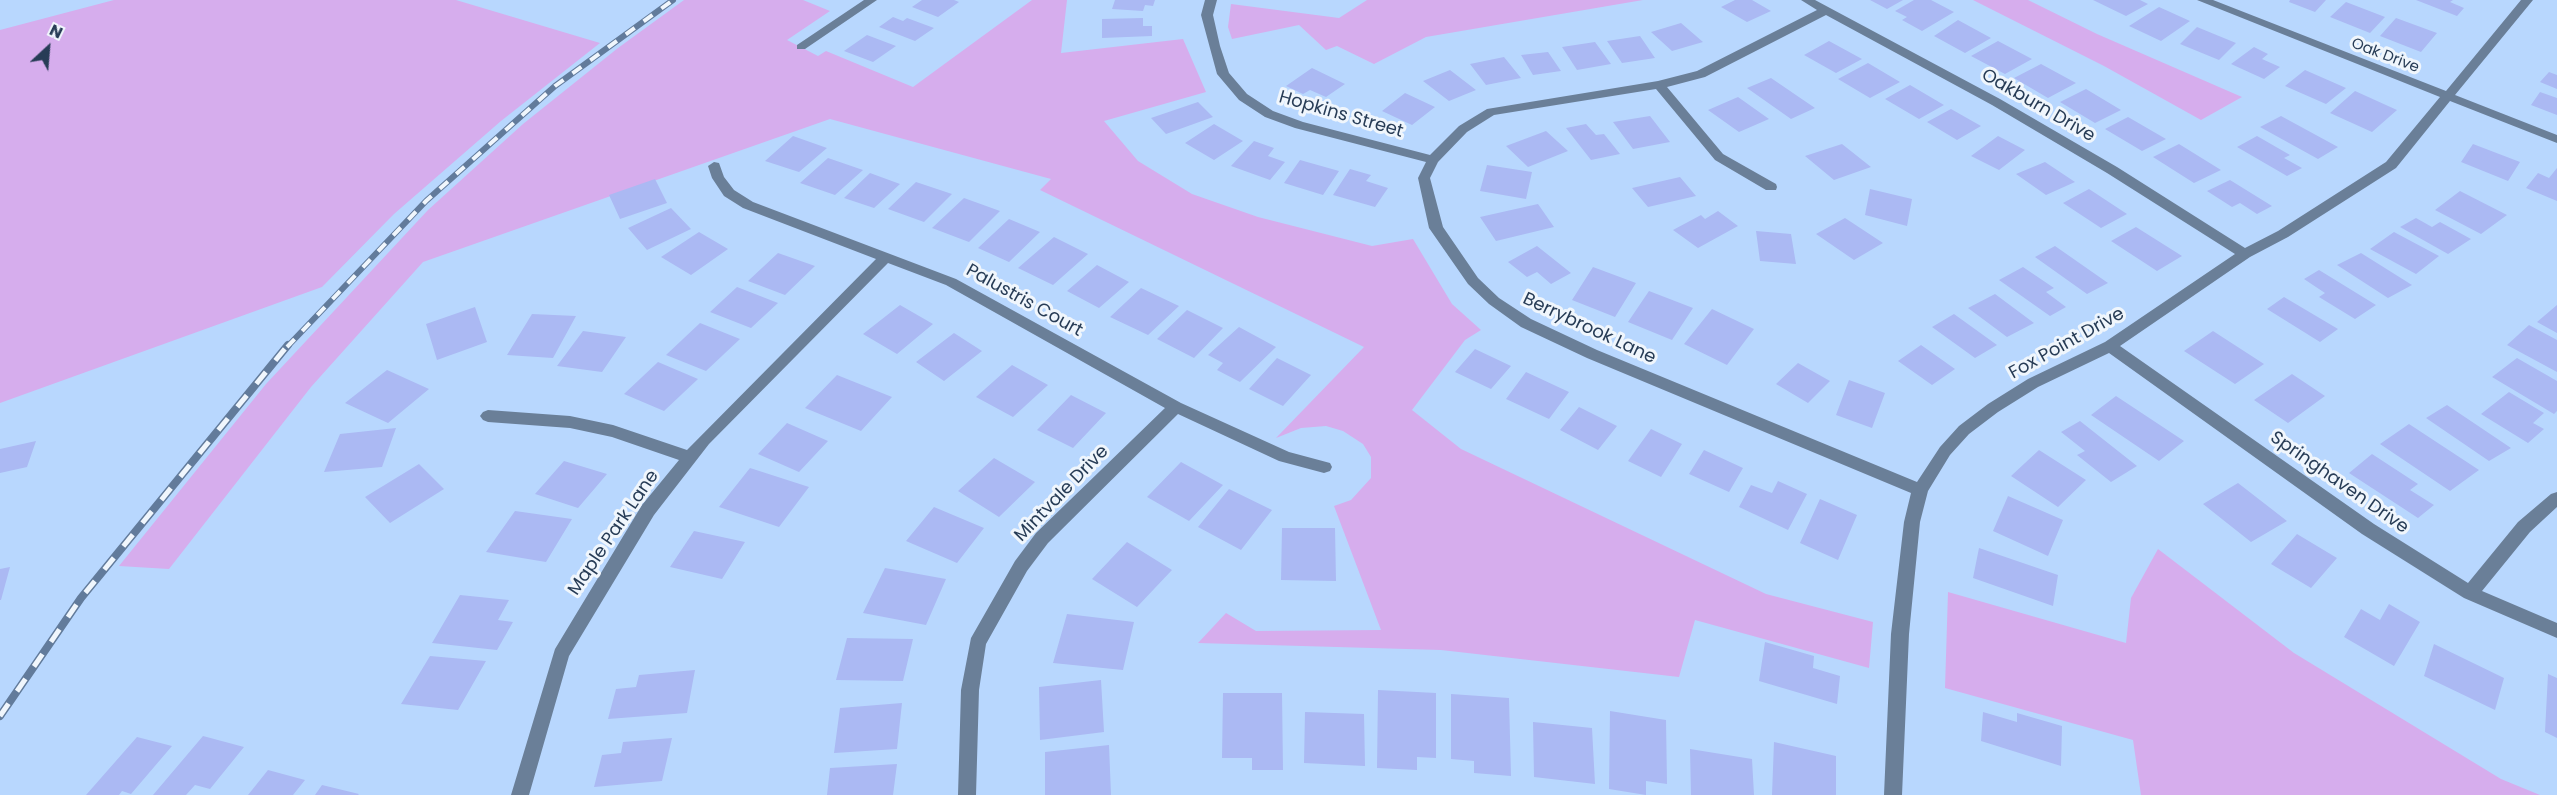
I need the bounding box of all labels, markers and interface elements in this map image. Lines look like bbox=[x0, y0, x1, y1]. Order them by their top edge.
north arrow bbox=[18, 18, 78, 78]
text: N bbox=[46, 18, 67, 44]
street label: Oak Drive bbox=[2349, 35, 2421, 77]
street label: Oakburn Drive bbox=[1977, 65, 2099, 147]
street label: Hopkins Street bbox=[1276, 87, 1406, 143]
street label: Palustris Court bbox=[962, 260, 1086, 342]
street label: Berrybrook Lane bbox=[1519, 289, 1659, 369]
street label: Fox Point Drive bbox=[2006, 303, 2128, 385]
street label: Springhaven Drive bbox=[2266, 427, 2412, 539]
street label: Mintvale Drive bbox=[1011, 441, 1113, 547]
street label: Maple Park Lane bbox=[564, 466, 664, 600]

